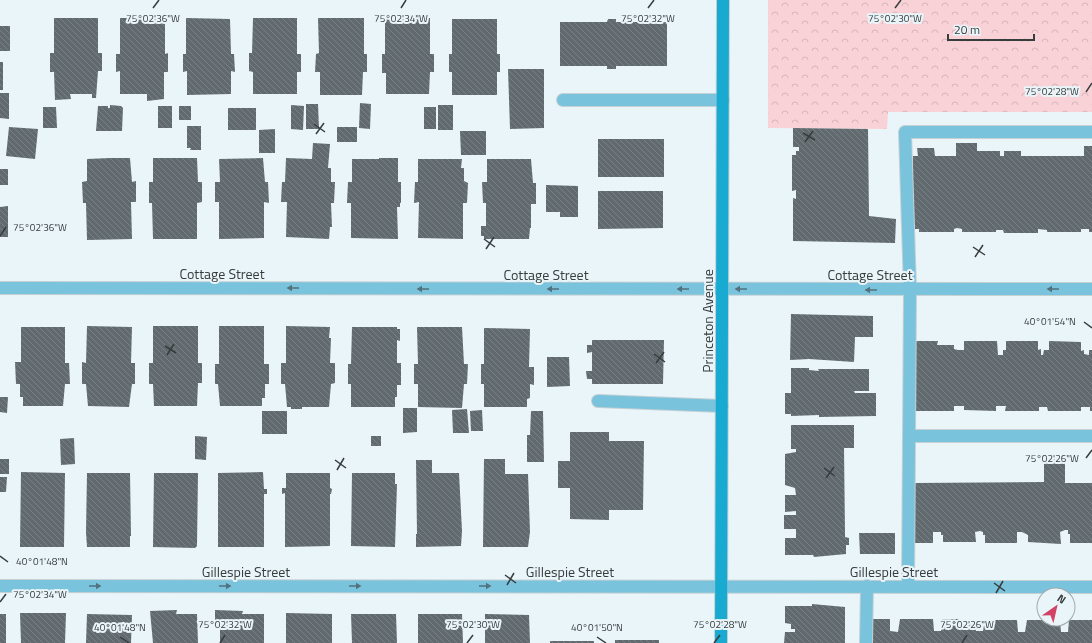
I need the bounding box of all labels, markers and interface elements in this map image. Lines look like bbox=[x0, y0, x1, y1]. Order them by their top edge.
text: 75°02'36"W bbox=[126, 11, 180, 26]
text: 75°02'34"W bbox=[374, 11, 428, 26]
text: 75°02'32"W bbox=[621, 11, 675, 26]
text: 75°02'30"W bbox=[868, 11, 922, 26]
scale bar bbox=[948, 16, 1034, 42]
text: 20 m bbox=[954, 20, 980, 39]
text: 75°02'28"W bbox=[1025, 84, 1079, 99]
text: 75°02'36"W bbox=[13, 220, 67, 235]
street label: Cottage Street bbox=[179, 263, 265, 284]
street label: Cottage Street bbox=[503, 264, 589, 285]
street label: Cottage Street bbox=[827, 264, 913, 285]
street label: Princeton Avenue bbox=[697, 269, 718, 373]
one-way arrow bbox=[286, 285, 299, 291]
one-way arrow bbox=[416, 286, 429, 292]
one-way arrow bbox=[546, 286, 559, 292]
one-way arrow bbox=[676, 286, 689, 292]
one-way arrow bbox=[734, 286, 747, 292]
one-way arrow bbox=[1046, 286, 1059, 292]
one-way arrow bbox=[864, 287, 877, 293]
text: 40°01'54"N bbox=[1024, 314, 1076, 329]
text: 75°02'26"W bbox=[1025, 451, 1079, 466]
text: 40°01'48"N bbox=[16, 554, 68, 569]
street label: Gillespie Street bbox=[202, 561, 290, 582]
street label: Gillespie Street bbox=[526, 561, 614, 582]
street label: Gillespie Street bbox=[850, 561, 938, 582]
one-way arrow bbox=[89, 583, 102, 589]
one-way arrow bbox=[219, 583, 232, 589]
one-way arrow bbox=[349, 583, 362, 589]
one-way arrow bbox=[479, 583, 492, 589]
text: 75°02'34"W bbox=[13, 587, 67, 602]
north arrow bbox=[1036, 587, 1076, 627]
text: N bbox=[1054, 590, 1069, 607]
text: 75°02'32"W bbox=[198, 617, 252, 632]
text: 75°02'30"W bbox=[446, 617, 500, 632]
text: 75°02'28"W bbox=[693, 617, 747, 632]
text: 75°02'26"W bbox=[940, 617, 994, 632]
text: 40°01'48"N bbox=[94, 620, 146, 635]
text: 40°01'50"N bbox=[571, 620, 623, 635]

